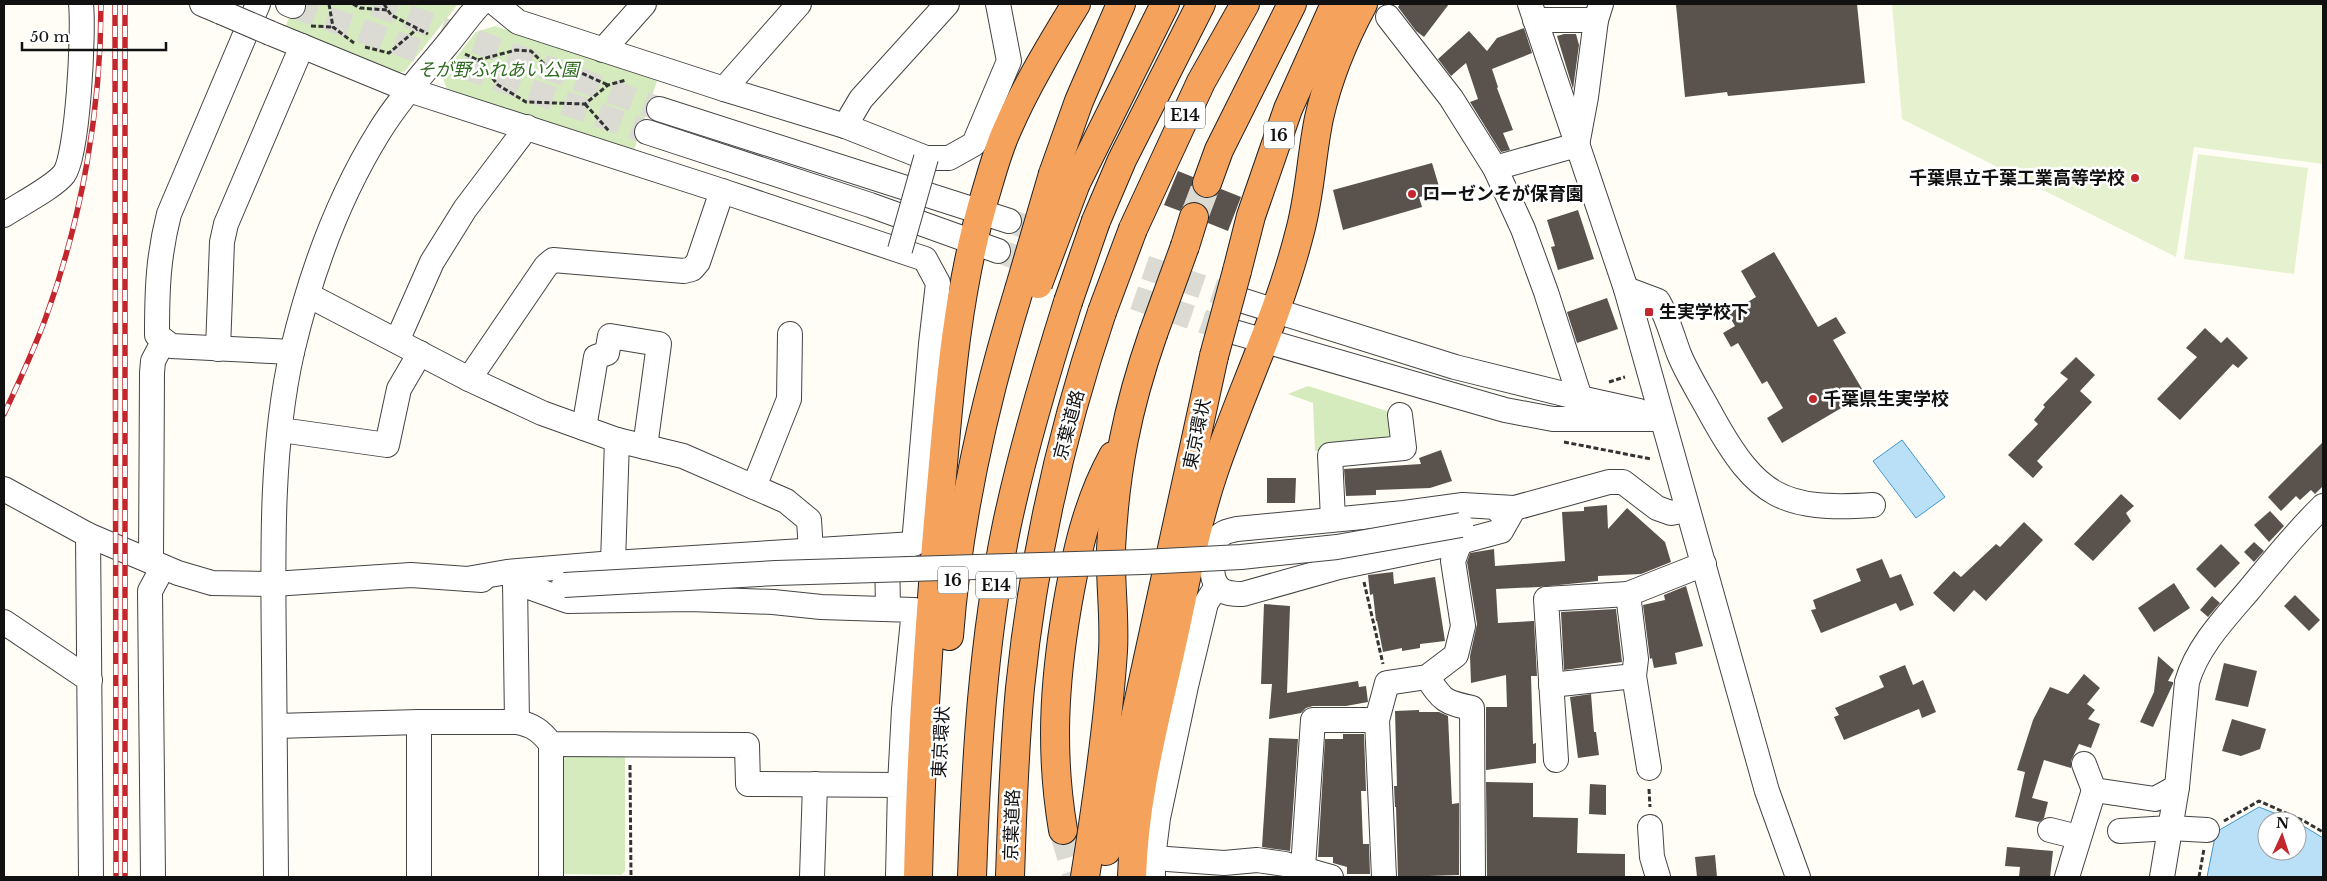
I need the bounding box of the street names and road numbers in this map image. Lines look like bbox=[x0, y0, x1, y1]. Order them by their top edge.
road number: E14 bbox=[1165, 102, 1205, 128]
road number: 16 bbox=[1264, 122, 1294, 148]
street label: 京葉道路 bbox=[1049, 387, 1089, 463]
street label: 東京環状 bbox=[1179, 396, 1215, 472]
road number: 16 bbox=[938, 566, 968, 594]
road number: E14 bbox=[976, 572, 1016, 598]
street label: 東京環状 bbox=[928, 705, 954, 779]
street label: 京葉道路 bbox=[1000, 789, 1024, 861]

